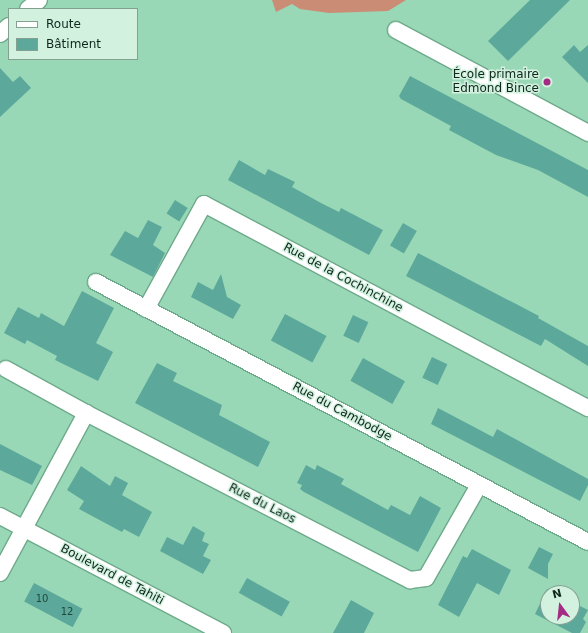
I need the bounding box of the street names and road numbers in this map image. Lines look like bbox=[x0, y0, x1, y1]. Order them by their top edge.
street label: Rue de la Cochinchine bbox=[281, 240, 405, 316]
street label: Rue du Cambodge bbox=[290, 380, 394, 444]
street label: Rue du Laos bbox=[226, 481, 298, 527]
street label: Boulevard de Tahiti bbox=[58, 542, 166, 608]

